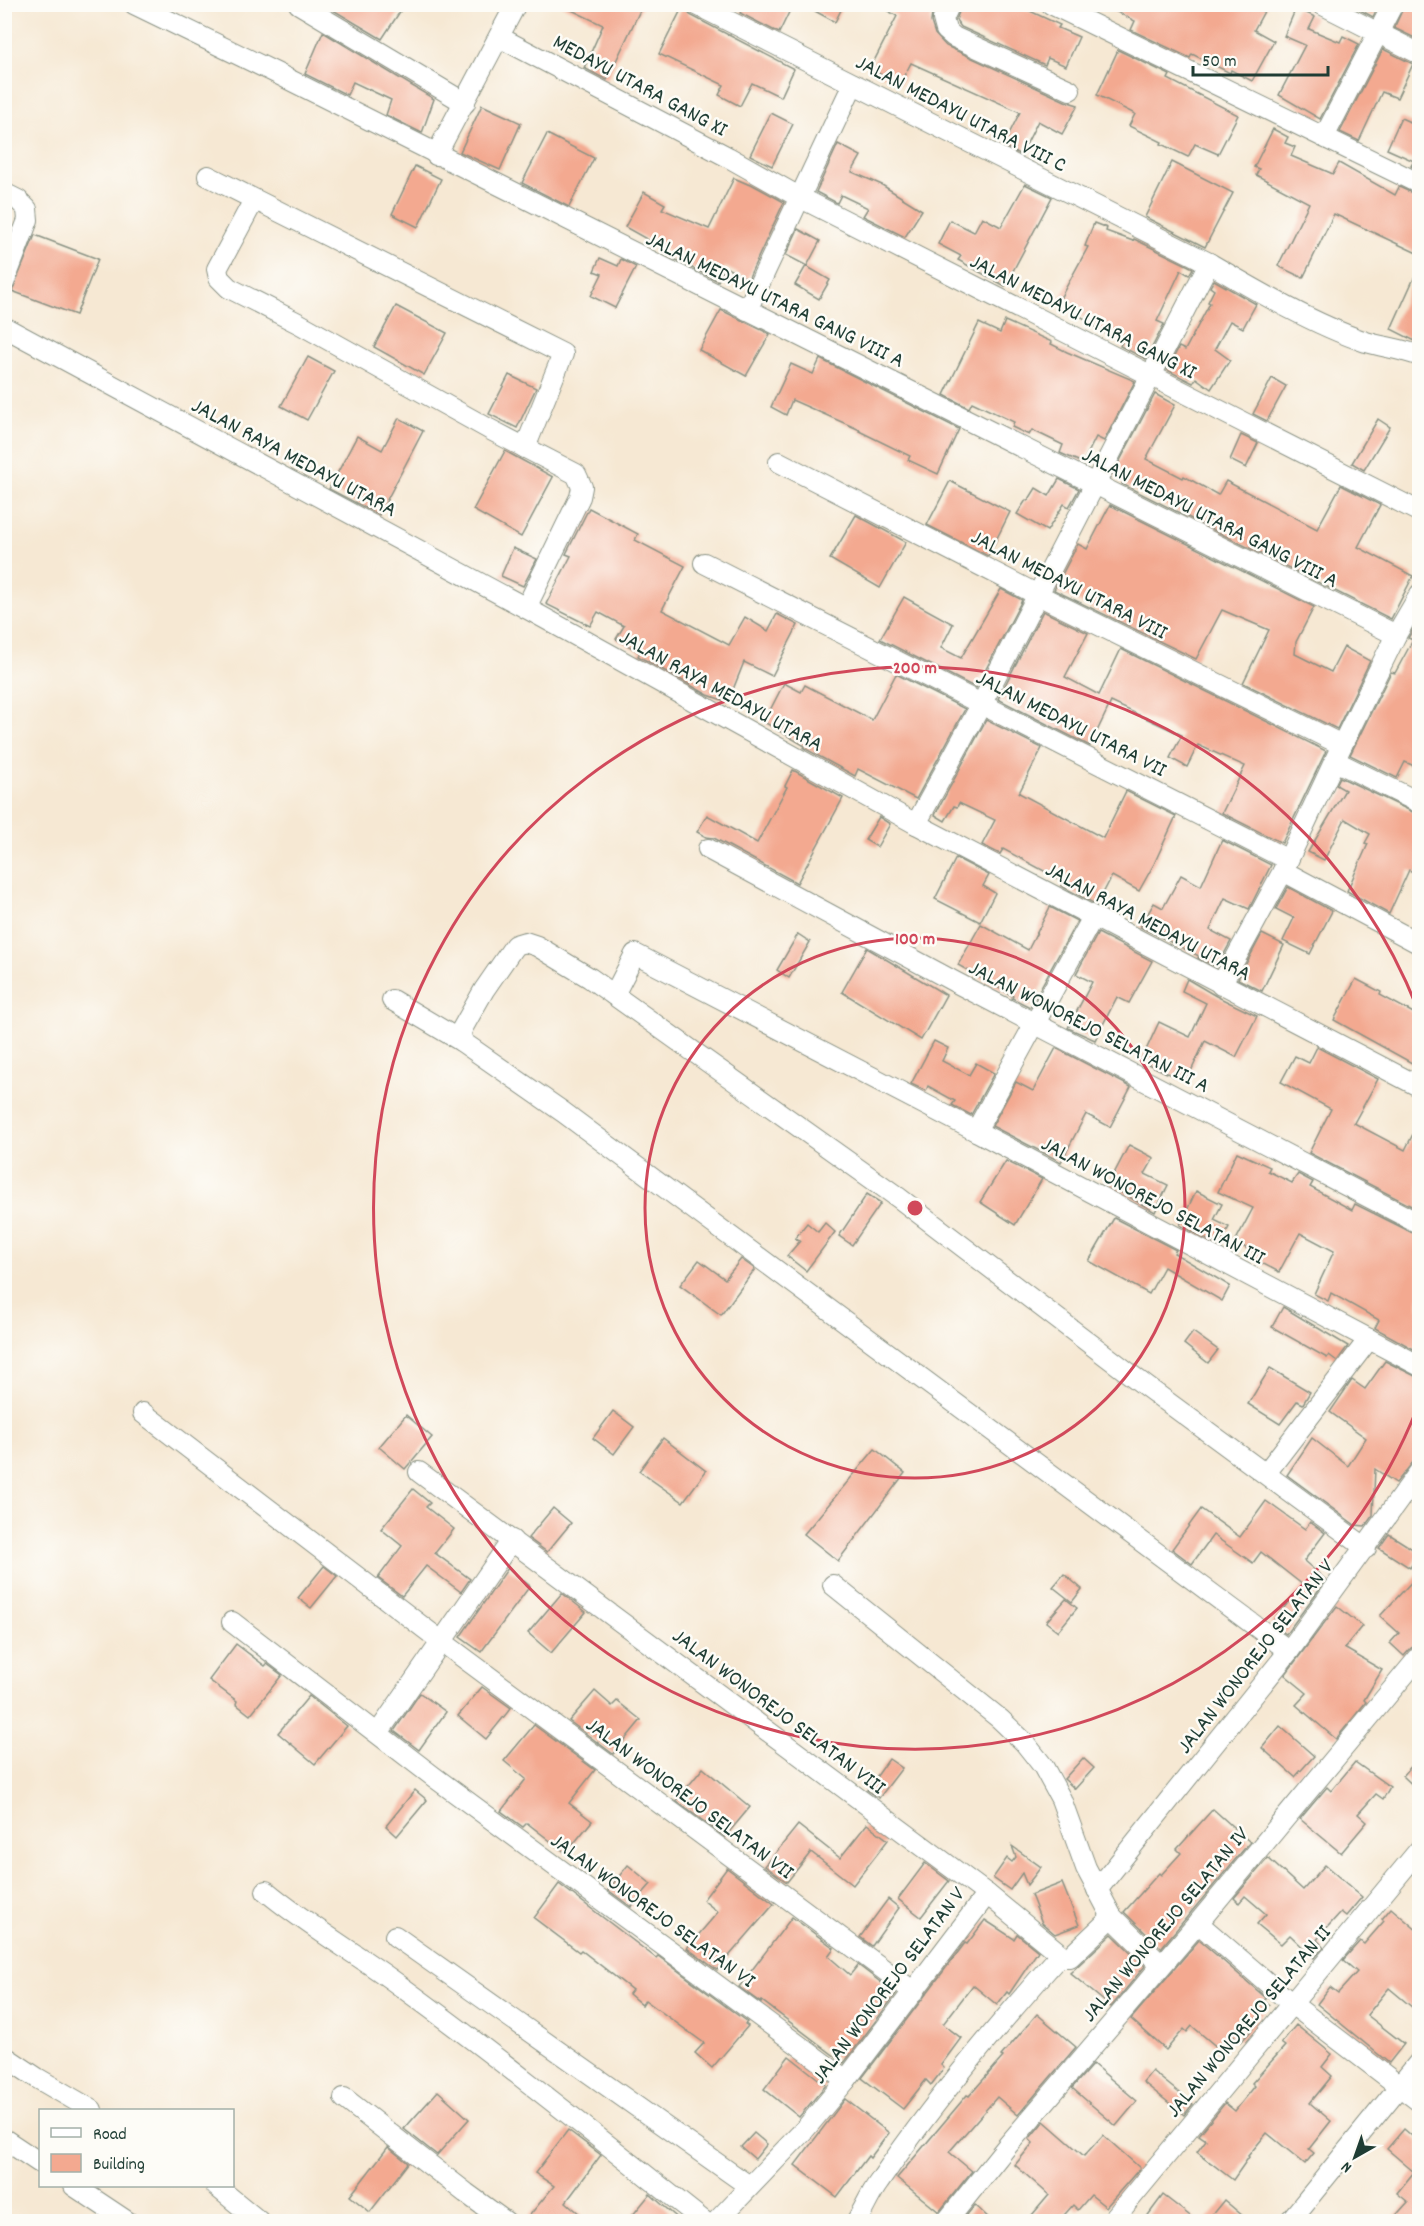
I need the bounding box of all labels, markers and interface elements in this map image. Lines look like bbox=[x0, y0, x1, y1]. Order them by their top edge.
street label: MEDAYU UTARA GANG XI bbox=[547, 28, 732, 146]
scale bar bbox=[1193, 39, 1328, 77]
street label: JALAN MEDAYU UTARA VIII C bbox=[850, 48, 1071, 182]
text: 50 m bbox=[1202, 50, 1237, 75]
street label: JALAN MEDAYU UTARA GANG VIII A bbox=[640, 225, 909, 377]
street label: JALAN MEDAYU UTARA GANG XI bbox=[964, 247, 1201, 389]
street label: JALAN RAYA MEDAYU UTARA bbox=[185, 392, 402, 526]
street label: JALAN MEDAYU UTARA GANG VIII A bbox=[1076, 441, 1343, 597]
street label: JALAN MEDAYU UTARA VIII bbox=[965, 523, 1172, 649]
street label: JALAN RAYA MEDAYU UTARA bbox=[613, 623, 828, 761]
text: 200 m bbox=[893, 657, 937, 682]
street label: JALAN MEDAYU UTARA VII bbox=[970, 664, 1171, 787]
street label: JALAN RAYA MEDAYU UTARA bbox=[1039, 856, 1256, 990]
text: 100 m bbox=[895, 928, 935, 953]
street label: JALAN WONOREJO SELATAN III A bbox=[962, 954, 1214, 1103]
street label: JALAN WONOREJO SELATAN III bbox=[1035, 1130, 1270, 1275]
centre of rings bbox=[905, 1198, 925, 1218]
street label: JALAN WONOREJO SELATAN V bbox=[1171, 1553, 1343, 1761]
street label: JALAN WONOREJO SELATAN VIII bbox=[668, 1621, 892, 1799]
street label: JALAN WONOREJO SELATAN VII bbox=[582, 1710, 800, 1884]
street label: JALAN WONOREJO SELATAN IV bbox=[1075, 1820, 1258, 2030]
street label: JALAN WONOREJO SELATAN VI bbox=[543, 1827, 761, 1997]
street label: JALAN WONOREJO SELATAN V bbox=[805, 1881, 975, 2091]
street label: JALAN WONOREJO SELATAN II bbox=[1160, 1919, 1340, 2125]
legend bbox=[39, 2109, 234, 2187]
text: Road bbox=[93, 2123, 127, 2148]
north arrow bbox=[1325, 2127, 1385, 2187]
text: Building bbox=[93, 2153, 145, 2178]
text: N bbox=[1336, 2155, 1357, 2178]

